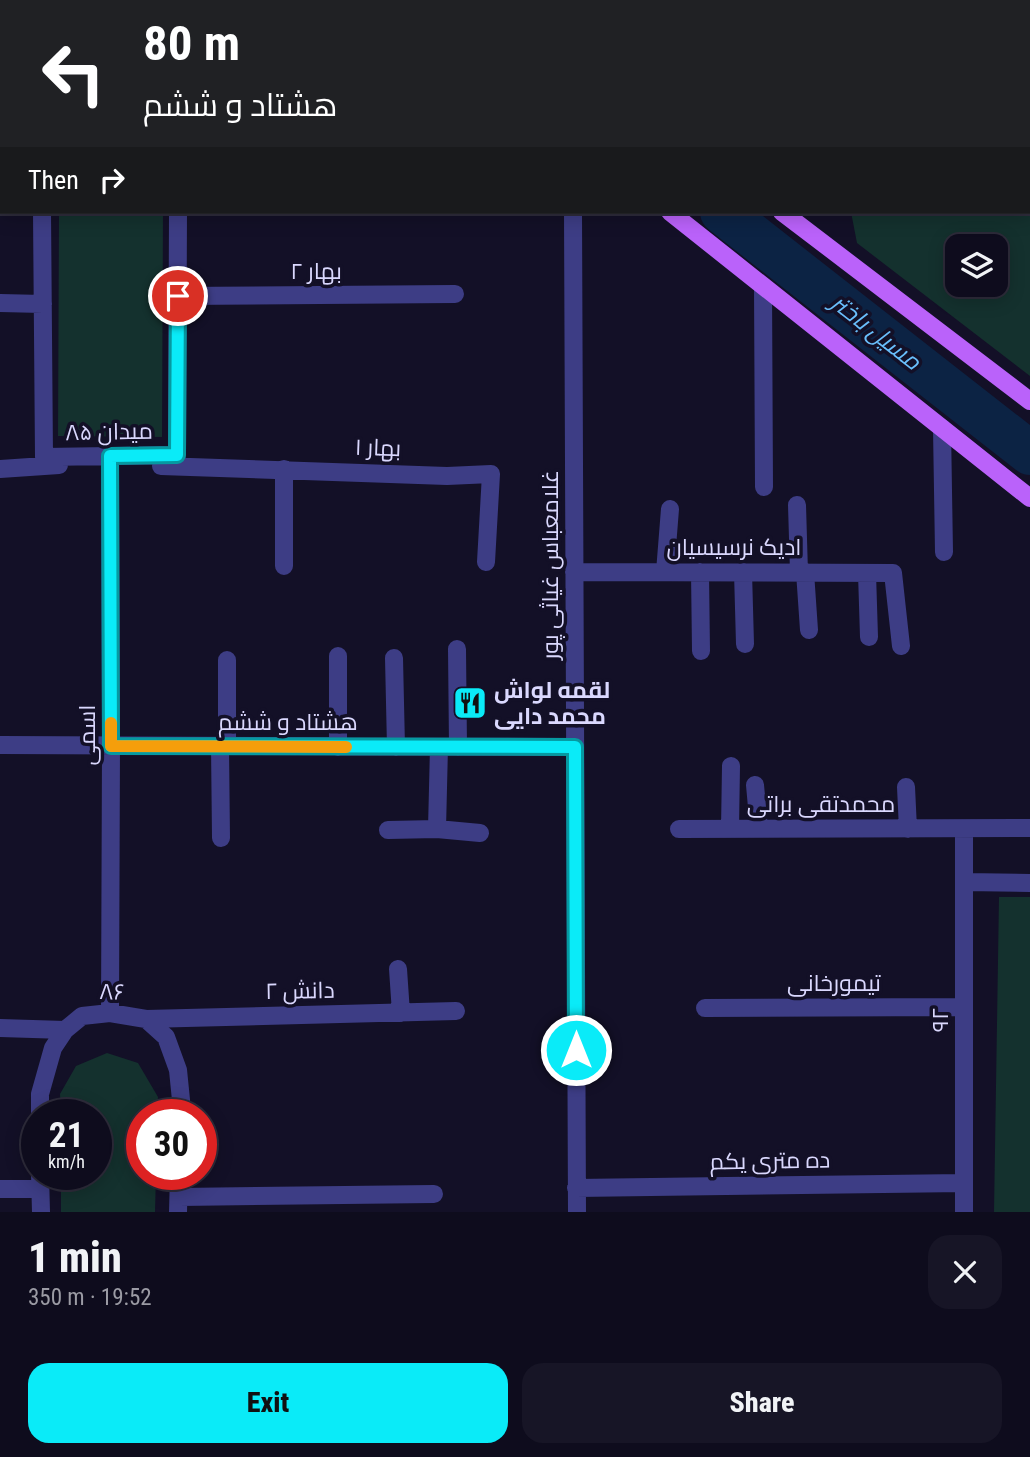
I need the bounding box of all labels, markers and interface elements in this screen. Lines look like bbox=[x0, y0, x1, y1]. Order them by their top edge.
text: 80 m bbox=[143, 15, 240, 72]
icon: left bbox=[28, 28, 119, 119]
text: هشتاد و ششم bbox=[143, 86, 338, 124]
icon: right bbox=[93, 161, 131, 199]
text: Then bbox=[28, 165, 79, 195]
map controls bbox=[945, 234, 1008, 297]
button: layers bbox=[945, 234, 1008, 297]
street label: بهار ۲ bbox=[290, 258, 342, 285]
pin bbox=[148, 266, 208, 326]
icon: arrive bbox=[159, 277, 197, 315]
water label: مسیل باختر bbox=[823, 286, 927, 376]
street label: میدان ۸۵ bbox=[65, 418, 153, 446]
street label: بهار ۱ bbox=[354, 434, 402, 462]
street label: غلامعباس غیاثی پور bbox=[537, 470, 565, 662]
street label: ادیک نرسیسیان bbox=[667, 534, 801, 561]
place label: لقمه لواش محمد دايى bbox=[494, 677, 610, 730]
restaurant icon: لقمه لواش محمد دايى bbox=[451, 684, 489, 722]
street label: اسمی bbox=[74, 704, 101, 766]
street label: هشتاد و ششم bbox=[218, 709, 358, 738]
street label: محمدتقی براتی bbox=[747, 791, 895, 818]
street label: تیمورخانی bbox=[787, 970, 881, 997]
street label: دانش ۲ bbox=[265, 977, 335, 1005]
street label: ۸۶ bbox=[99, 978, 125, 1006]
street label: ۹۲ bbox=[927, 1008, 954, 1032]
position arrow bbox=[539, 1013, 613, 1087]
speed limit sign: 30 bbox=[126, 1099, 217, 1190]
text: 21 bbox=[49, 1115, 84, 1156]
street label: ده متری یکم bbox=[709, 1146, 831, 1178]
text: km/h bbox=[48, 1151, 85, 1172]
text: 1 min bbox=[28, 1233, 122, 1282]
button: close bbox=[928, 1235, 1002, 1309]
text: 350 m · 19:52 bbox=[28, 1284, 152, 1311]
button: Exit bbox=[28, 1363, 508, 1443]
button: Share bbox=[522, 1363, 1002, 1443]

